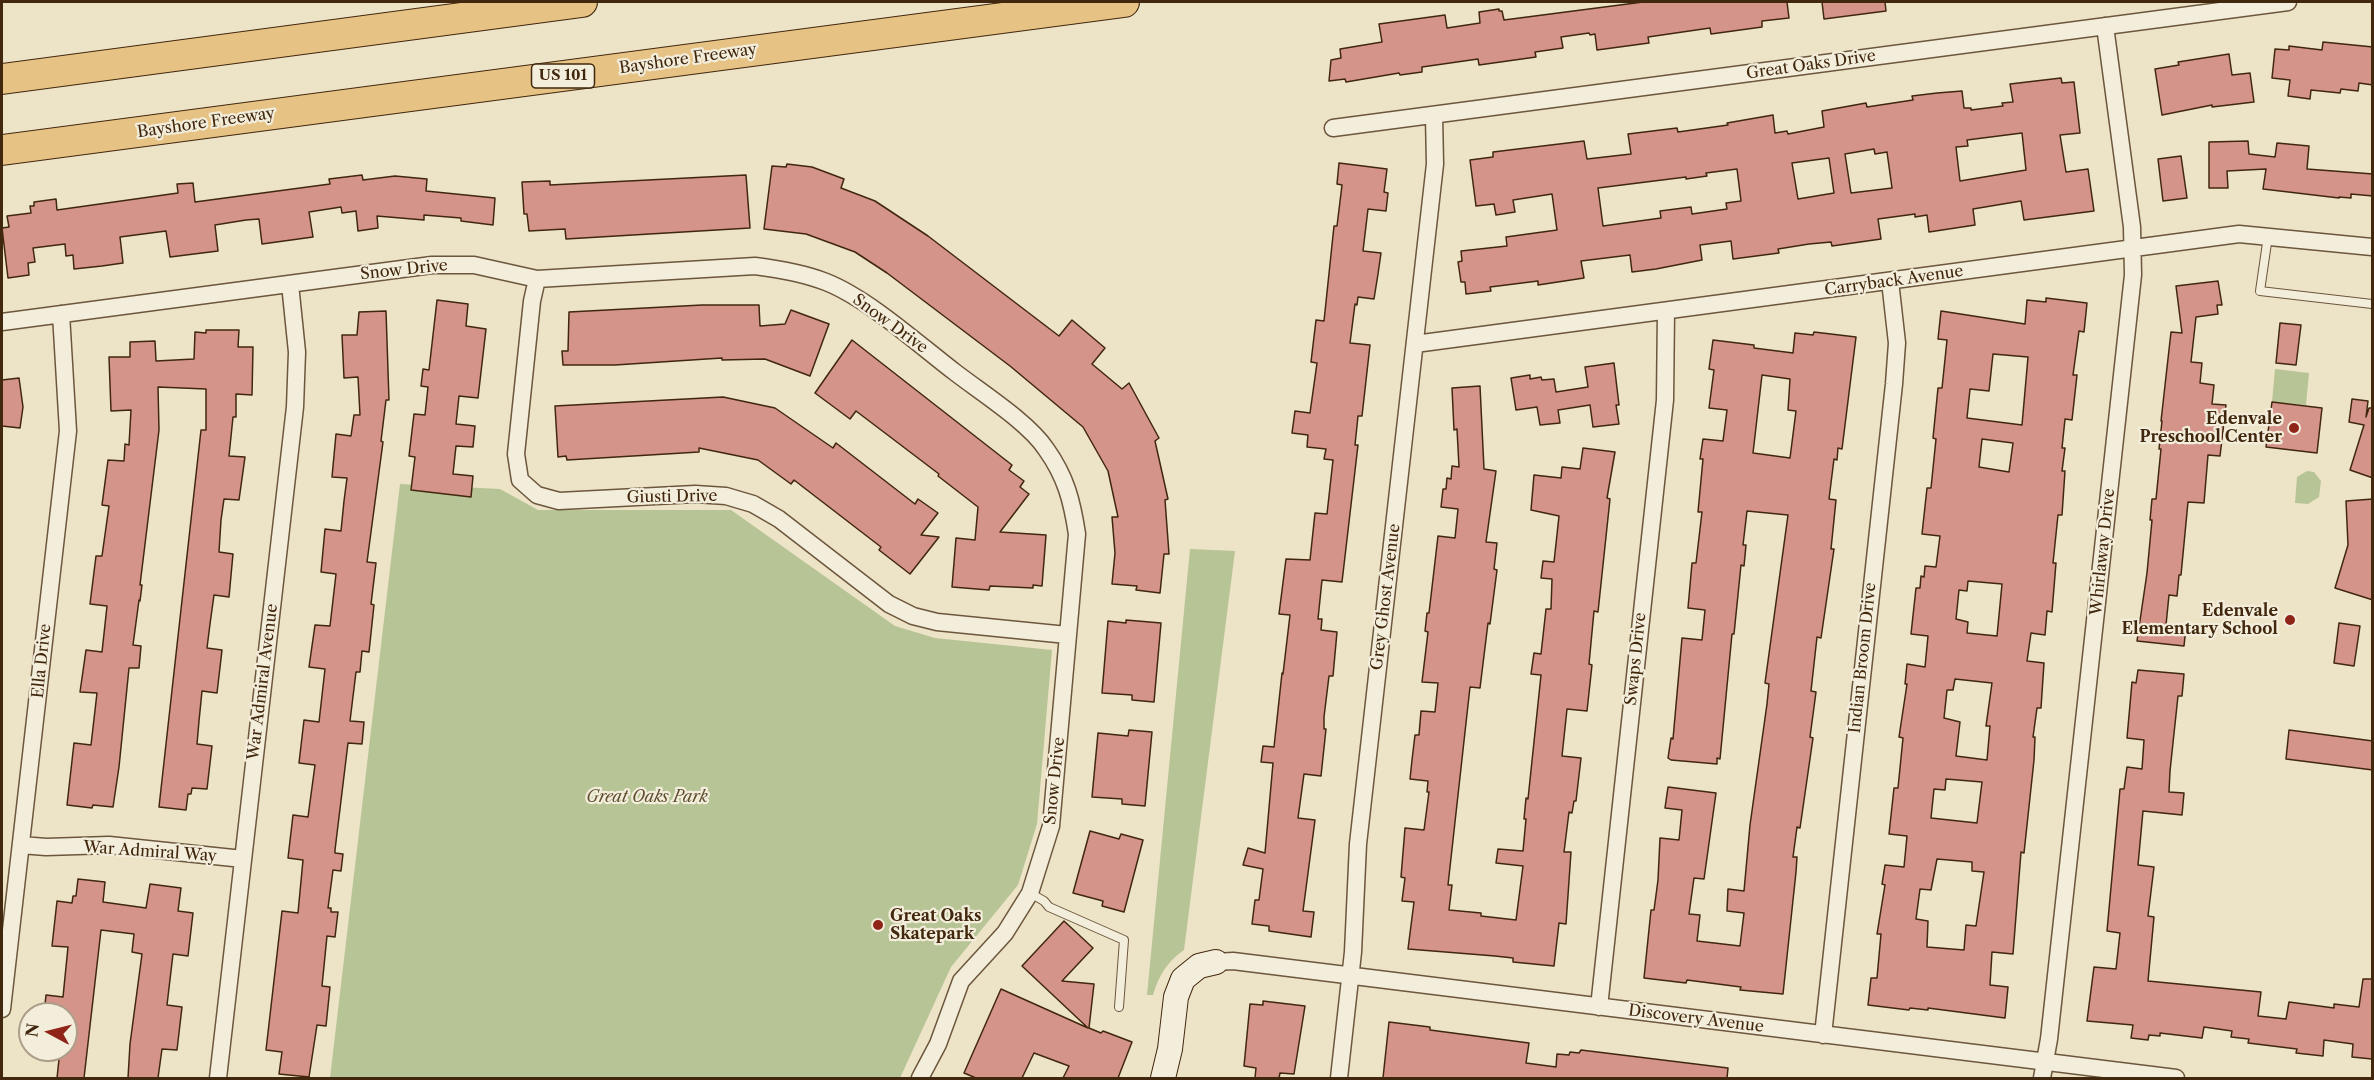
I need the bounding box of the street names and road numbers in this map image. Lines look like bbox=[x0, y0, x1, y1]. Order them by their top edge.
street label: Bayshore Freeway bbox=[618, 40, 758, 78]
street label: Great Oaks Drive bbox=[1745, 46, 1877, 84]
road number: US 101 bbox=[532, 64, 594, 88]
street label: Bayshore Freeway bbox=[136, 104, 276, 142]
street label: Snow Drive bbox=[359, 256, 449, 284]
street label: Carryback Avenue bbox=[1823, 262, 1965, 300]
street label: Snow Drive bbox=[849, 290, 931, 358]
street label: Giusti Drive bbox=[626, 487, 718, 507]
street label: Whirlaway Drive bbox=[2087, 487, 2119, 617]
street label: Grey Ghost Avenue bbox=[1367, 523, 1405, 671]
street label: Indian Broom Drive bbox=[1846, 582, 1880, 734]
street label: War Admiral Avenue bbox=[244, 603, 282, 761]
street label: Swaps Drive bbox=[1622, 612, 1650, 706]
street label: Ella Drive bbox=[29, 623, 55, 699]
street label: Snow Drive bbox=[1041, 736, 1069, 826]
street label: War Admiral Way bbox=[83, 838, 217, 866]
street label: Discovery Avenue bbox=[1627, 1001, 1765, 1037]

